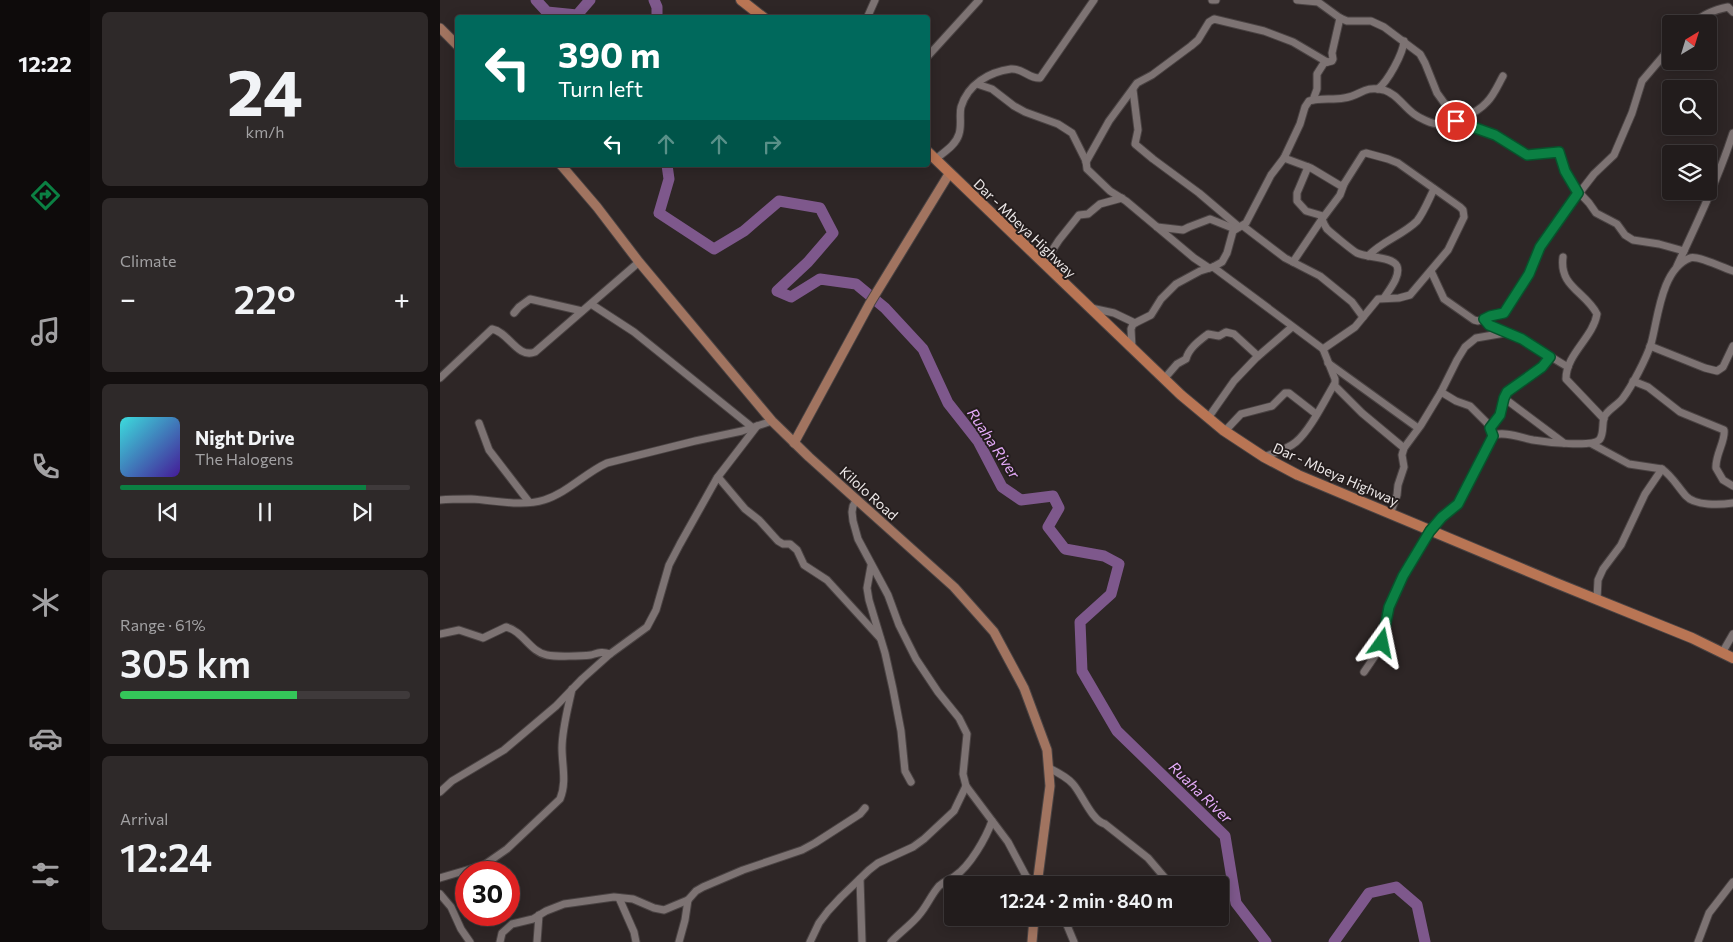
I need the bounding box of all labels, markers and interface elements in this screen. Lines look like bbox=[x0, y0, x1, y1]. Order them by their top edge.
north arrow bbox=[1662, 15, 1718, 70]
map controls bbox=[1662, 15, 1717, 200]
text: 390 m bbox=[558, 32, 660, 75]
icon: left bbox=[475, 35, 540, 100]
text: 12:22 bbox=[18, 50, 72, 77]
text: 24 bbox=[227, 50, 303, 129]
text: Turn left bbox=[558, 75, 643, 102]
button: search bbox=[1662, 80, 1717, 135]
pin bbox=[1435, 100, 1477, 142]
icon: arrive bbox=[1442, 107, 1470, 135]
text: km/h bbox=[246, 122, 284, 141]
icon: left bbox=[599, 130, 627, 158]
icon: ahead bbox=[652, 130, 680, 158]
icon: ahead bbox=[705, 130, 733, 158]
icon: right bbox=[758, 130, 786, 158]
button: layers bbox=[1662, 145, 1717, 200]
street label: Dar - Mbeya Highway bbox=[970, 175, 1080, 281]
icon: directions bbox=[28, 178, 63, 213]
text: Climate bbox=[120, 251, 176, 270]
text: 22° bbox=[234, 275, 296, 322]
text: − bbox=[120, 281, 136, 315]
text: + bbox=[394, 281, 410, 315]
icon: music bbox=[28, 314, 63, 349]
water label: Ruaha River bbox=[964, 404, 1025, 482]
text: Night Drive bbox=[195, 426, 295, 449]
street label: Dar - Mbeya Highway bbox=[1271, 439, 1401, 509]
icon: phone bbox=[28, 449, 63, 484]
text: The Halogens bbox=[195, 449, 293, 468]
street label: Kilolo Road bbox=[836, 463, 902, 523]
icon: previous bbox=[154, 498, 182, 526]
icon: pause bbox=[251, 498, 279, 526]
icon: next bbox=[348, 498, 376, 526]
icon: climate bbox=[28, 585, 63, 620]
text: Range · 61% bbox=[120, 615, 206, 634]
position arrow bbox=[1355, 616, 1407, 668]
text: 305 km bbox=[120, 639, 251, 686]
icon: car bbox=[28, 721, 63, 756]
water label: Ruaha River bbox=[1166, 757, 1237, 827]
text: Arrival bbox=[120, 809, 168, 828]
text: 12:24 bbox=[120, 833, 212, 880]
icon: filters bbox=[28, 857, 63, 892]
speed limit sign: 30 bbox=[455, 861, 520, 926]
text: 12:24 · 2 min · 840 m bbox=[1000, 889, 1173, 912]

